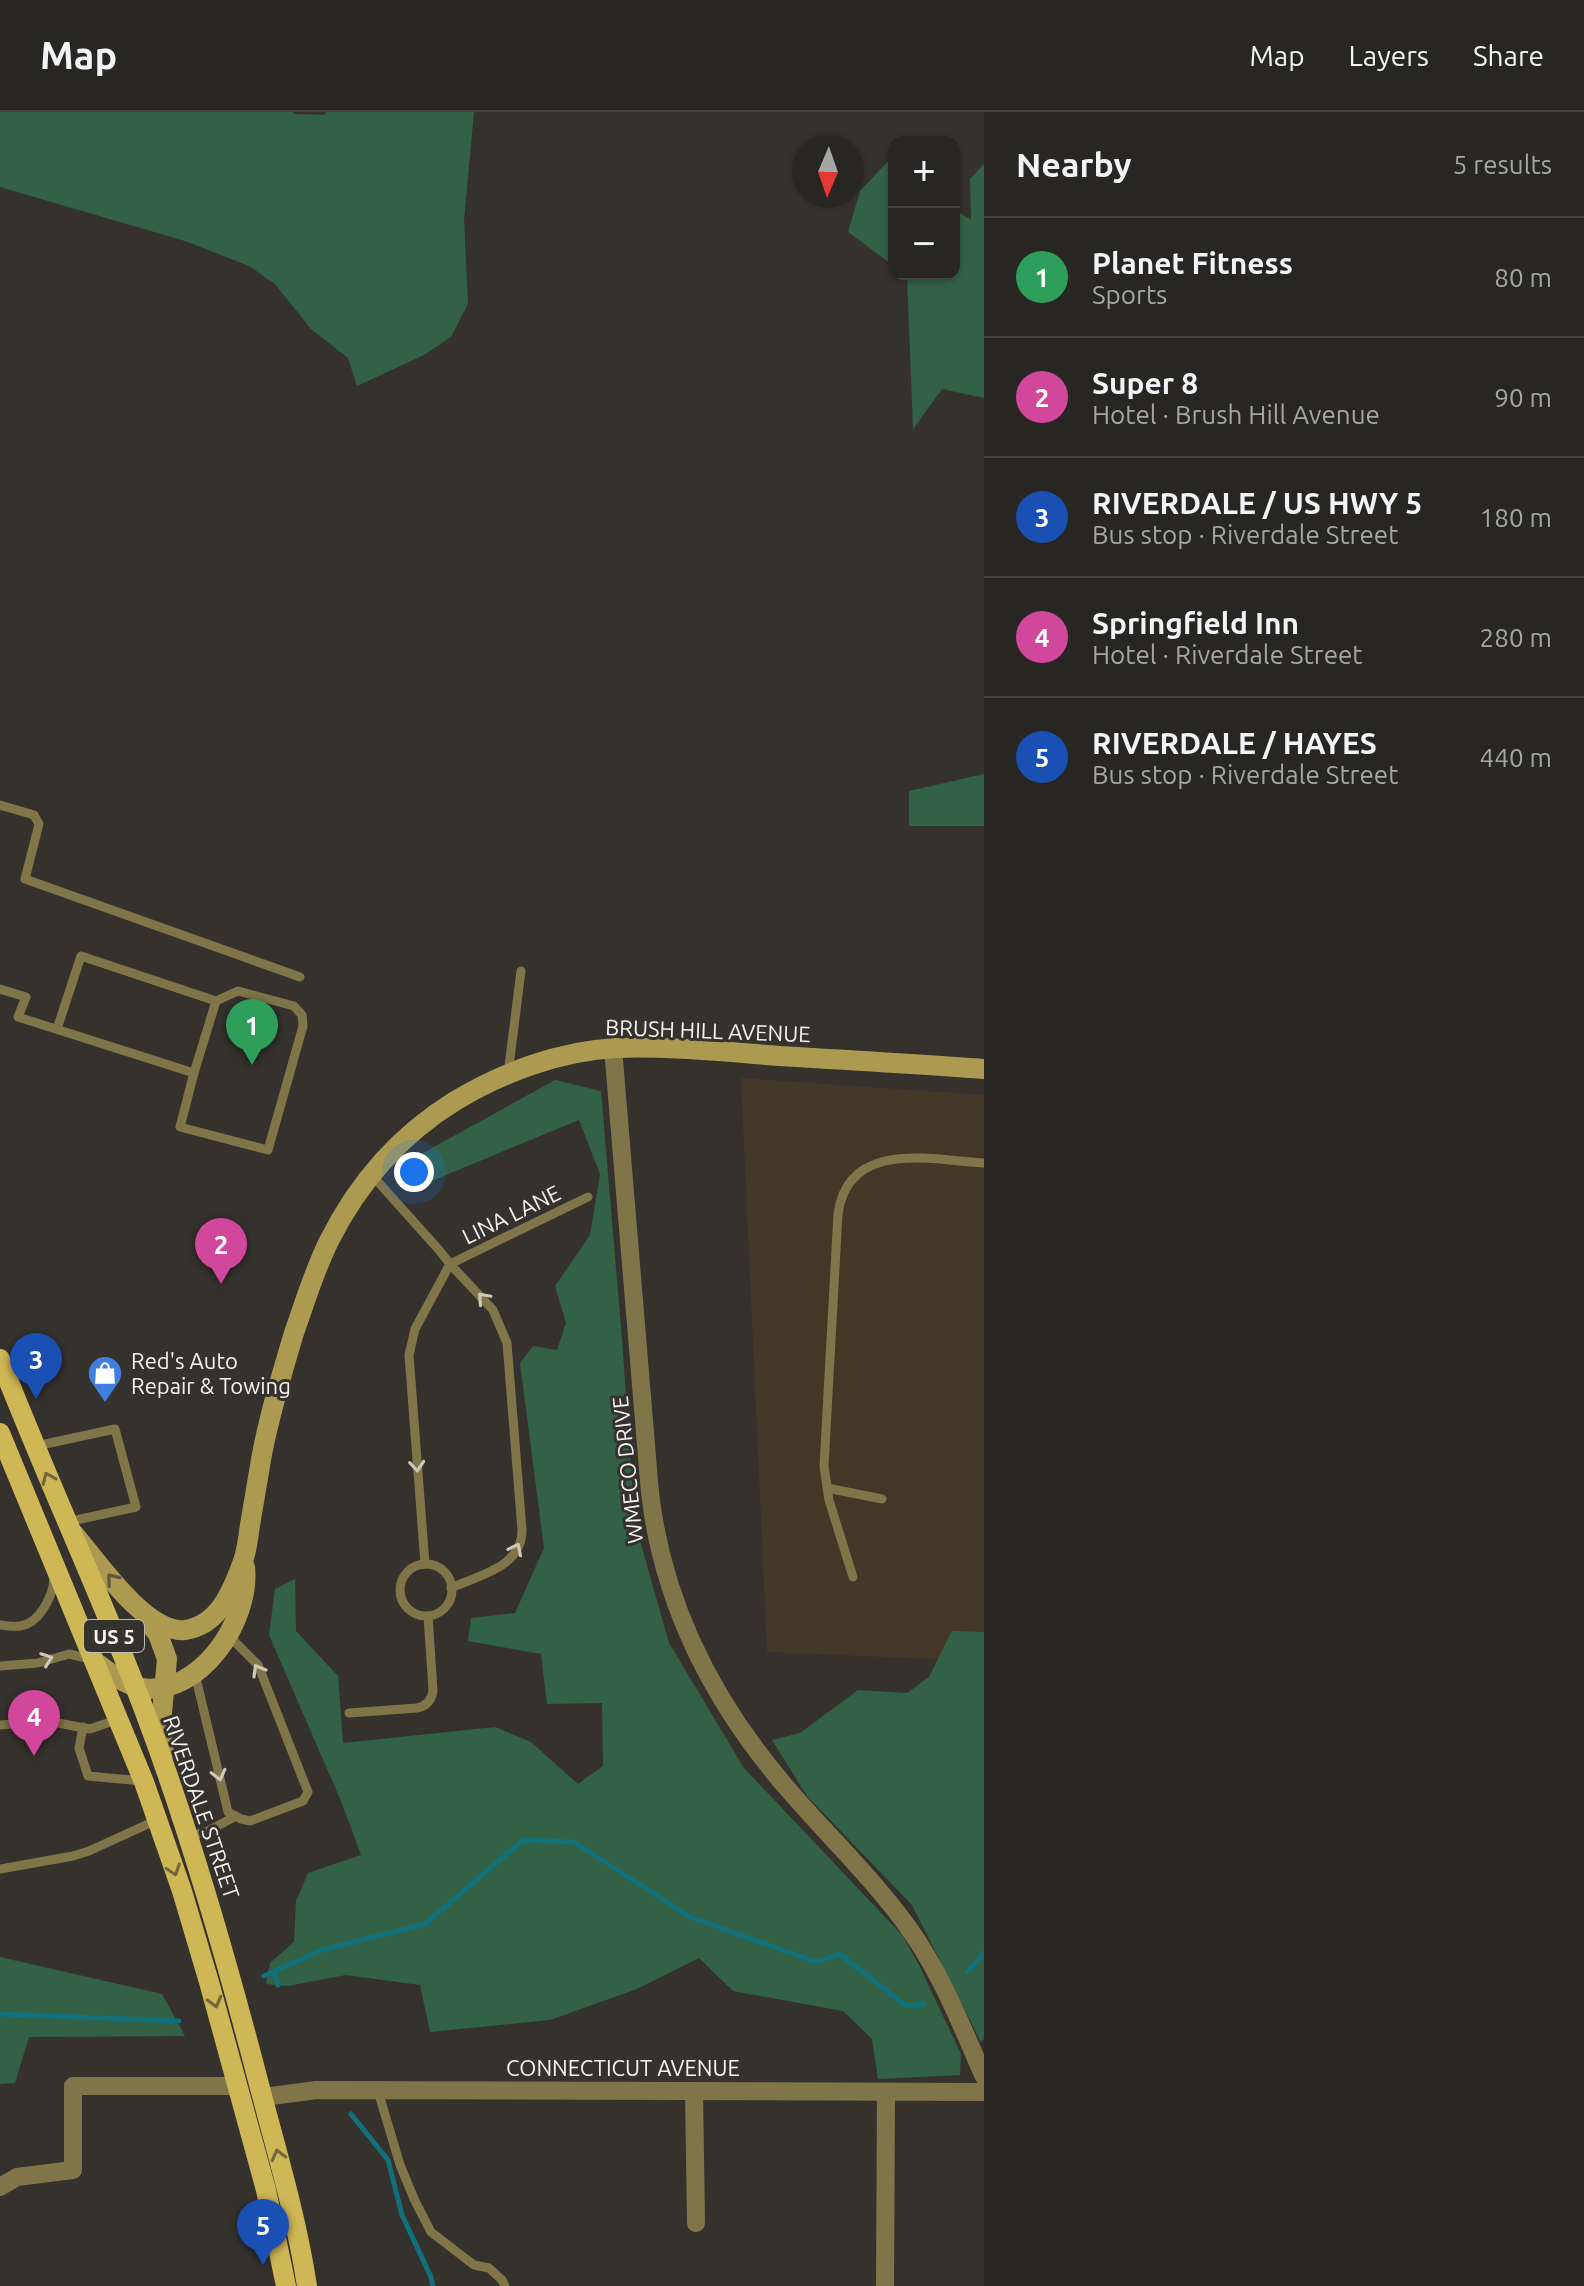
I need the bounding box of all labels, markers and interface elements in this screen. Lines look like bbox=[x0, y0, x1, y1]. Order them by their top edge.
text: Map bbox=[40, 34, 117, 76]
text: Map bbox=[1249, 40, 1305, 71]
text: Layers bbox=[1349, 40, 1429, 71]
text: Share bbox=[1473, 40, 1544, 71]
north arrow bbox=[792, 136, 864, 208]
map controls bbox=[888, 136, 960, 280]
button: + bbox=[888, 136, 960, 208]
text: Nearby bbox=[1016, 145, 1131, 183]
text: 5 results bbox=[1453, 150, 1552, 179]
button: − bbox=[888, 208, 960, 280]
text: Planet Fitness bbox=[1092, 246, 1293, 280]
text: 1 bbox=[1035, 263, 1049, 292]
text: 80 m bbox=[1494, 263, 1552, 292]
text: Sports bbox=[1092, 280, 1167, 309]
text: Super 8 bbox=[1092, 366, 1198, 400]
text: 2 bbox=[1035, 383, 1049, 412]
text: 90 m bbox=[1494, 383, 1552, 412]
text: Hotel · Brush Hill Avenue bbox=[1092, 400, 1380, 429]
text: RIVERDALE / US HWY 5 bbox=[1092, 486, 1422, 520]
text: 3 bbox=[1035, 503, 1049, 532]
text: 180 m bbox=[1480, 503, 1552, 532]
text: Bus stop · Riverdale Street bbox=[1092, 520, 1398, 549]
text: Springfield Inn bbox=[1092, 606, 1299, 640]
text: 4 bbox=[1035, 623, 1049, 652]
text: 280 m bbox=[1480, 623, 1552, 652]
text: Hotel · Riverdale Street bbox=[1092, 640, 1363, 669]
text: RIVERDALE / HAYES bbox=[1092, 726, 1377, 760]
text: 5 bbox=[1035, 743, 1049, 772]
text: 440 m bbox=[1480, 743, 1552, 772]
text: Bus stop · Riverdale Street bbox=[1092, 760, 1398, 789]
pin: 1 bbox=[226, 999, 278, 1065]
street label: BRUSH HILL AVENUE bbox=[605, 1014, 811, 1046]
your location bbox=[394, 1152, 434, 1192]
street label: LINA LANE bbox=[458, 1180, 564, 1248]
pin: 2 bbox=[195, 1218, 247, 1284]
one-way arrow bbox=[477, 1293, 492, 1307]
pin: 3 bbox=[10, 1333, 62, 1399]
place label: Red's Auto Repair & Towing bbox=[131, 1348, 291, 1398]
shop icon: Red's Auto Repair & Towing bbox=[86, 1354, 124, 1404]
street label: WMECO DRIVE bbox=[607, 1395, 647, 1545]
one-way arrow bbox=[408, 1460, 425, 1473]
one-way arrow bbox=[41, 1472, 57, 1486]
one-way arrow bbox=[506, 1542, 521, 1557]
one-way arrow bbox=[107, 1573, 122, 1588]
road number: US 5 bbox=[84, 1620, 144, 1652]
one-way arrow bbox=[39, 1653, 53, 1669]
one-way arrow bbox=[252, 1664, 268, 1679]
pin: 4 bbox=[8, 1690, 60, 1756]
street label: RIVERDALE STREET bbox=[159, 1712, 245, 1902]
one-way arrow bbox=[210, 1768, 227, 1781]
one-way arrow bbox=[165, 1862, 181, 1876]
one-way arrow bbox=[205, 1994, 222, 2008]
street label: CONNECTICUT AVENUE bbox=[506, 2055, 740, 2080]
one-way arrow bbox=[271, 2149, 288, 2163]
pin: 5 bbox=[237, 2199, 289, 2265]

